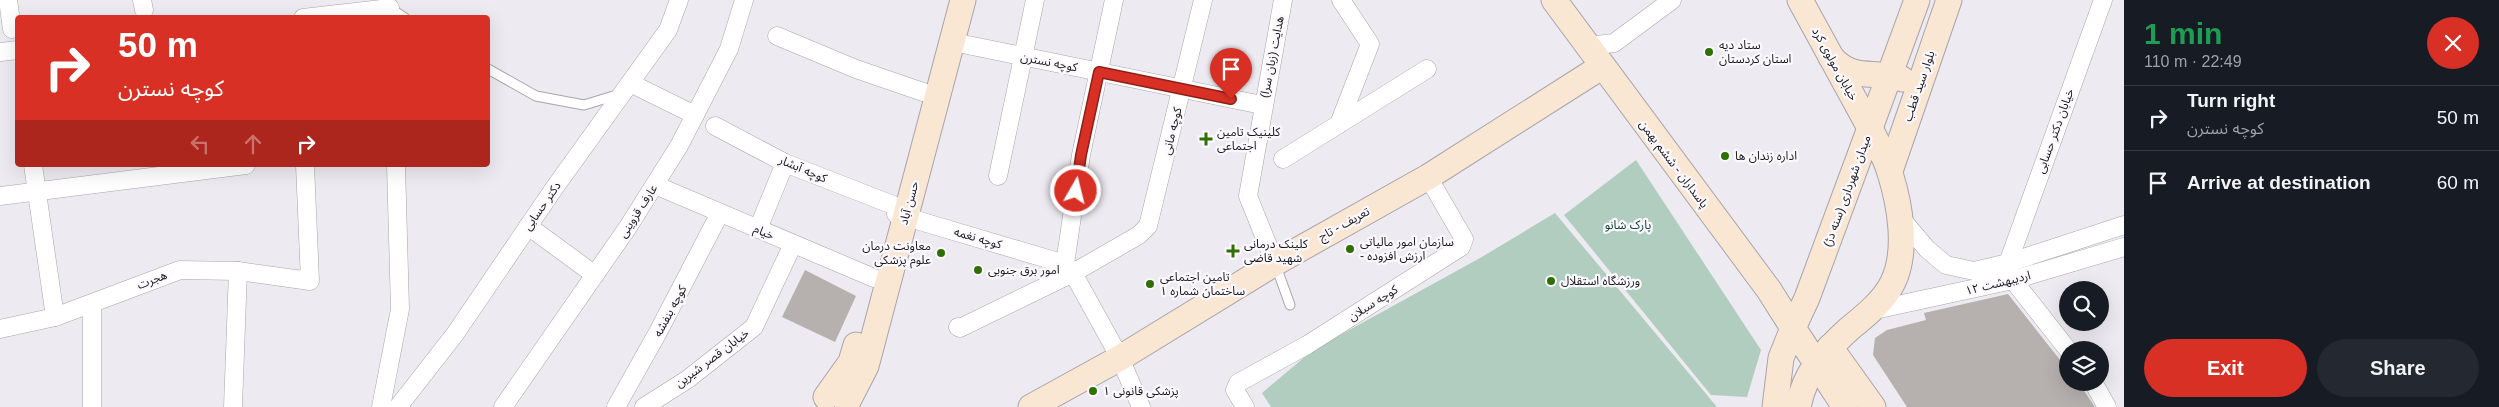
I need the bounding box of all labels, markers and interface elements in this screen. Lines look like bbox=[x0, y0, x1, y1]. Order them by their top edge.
street label: هدایت (زبان سرا) bbox=[1257, 15, 1287, 99]
text: 1 min bbox=[2144, 17, 2222, 50]
button: close bbox=[2427, 17, 2479, 69]
text: 50 m bbox=[118, 25, 198, 64]
street label: خیابان مولوی کرد bbox=[1809, 25, 1861, 103]
icon: right bbox=[35, 35, 100, 100]
place label: ستاد دیه استان کردستان bbox=[1719, 38, 1792, 66]
marker: ستاد دیه استان کردستان bbox=[1703, 46, 1715, 58]
pin bbox=[1210, 48, 1252, 99]
street label: بلوار سید قطب bbox=[1900, 49, 1938, 123]
street label: کوچه نسترن bbox=[1019, 50, 1080, 76]
text: 110 m · 22:49 bbox=[2144, 53, 2242, 70]
icon: arrive bbox=[1217, 55, 1245, 83]
text: کوچه نسترن bbox=[118, 76, 224, 101]
street label: خیابان دکتر حسابی bbox=[2033, 87, 2077, 175]
text: Turn right bbox=[2187, 90, 2275, 111]
icon: right bbox=[2144, 104, 2172, 132]
street label: کوچه مانی bbox=[1159, 105, 1186, 157]
text: 50 m bbox=[2437, 107, 2479, 128]
street label: پاسداران - ششم بهمن bbox=[1635, 117, 1712, 212]
text: کوچه نسترن bbox=[2187, 120, 2264, 137]
place label: کلینیک تامین اجتماعی bbox=[1217, 125, 1281, 153]
icon: left bbox=[186, 130, 214, 158]
icon: ahead bbox=[239, 130, 267, 158]
icon: right bbox=[292, 130, 320, 158]
marker: کلینیک تامین اجتماعی bbox=[1199, 132, 1213, 146]
street label: میدان شهرداری (سنه دژ) bbox=[1820, 133, 1874, 249]
place label: اداره زندان ها bbox=[1735, 149, 1797, 163]
marker: اداره زندان ها bbox=[1719, 150, 1731, 162]
street label: کوچه آبشار bbox=[775, 152, 830, 187]
position arrow bbox=[1049, 164, 1101, 216]
icon: arrive bbox=[2144, 169, 2172, 197]
text: Arrive at destination bbox=[2187, 172, 2371, 193]
text: 60 m bbox=[2437, 172, 2479, 193]
street label: دکتر حسابی bbox=[520, 179, 564, 233]
street label: حسن آباد bbox=[896, 180, 922, 226]
street label: عارف قزوینی bbox=[616, 182, 660, 240]
street label: تعریف - تاج bbox=[1316, 204, 1373, 246]
park label: پارک شانو bbox=[1605, 218, 1651, 233]
street label: خیام bbox=[751, 221, 776, 244]
street label: کوچه نغمه bbox=[952, 225, 1005, 253]
place label: سازمان امور مالیاتی - ارزش افزوده bbox=[1360, 235, 1454, 263]
place label: کلینک درمانی شهید قاضی bbox=[1244, 237, 1309, 265]
place label: معاونت درمان علوم پزشکی bbox=[862, 239, 931, 269]
marker: سازمان امور مالیاتی - ارزش افزوده bbox=[1344, 243, 1356, 255]
marker: کلینک درمانی شهید قاضی bbox=[1226, 244, 1240, 258]
marker: معاونت درمان علوم پزشکی bbox=[935, 247, 947, 259]
place label: امور برق جنوبی bbox=[988, 263, 1060, 277]
marker: امور برق جنوبی bbox=[972, 264, 984, 276]
street label: هجرت bbox=[135, 268, 169, 292]
street label: ۱۲ اردیبهشت bbox=[1964, 268, 2032, 298]
place label: تامین اجتماعی ساختمان شماره ۱ bbox=[1160, 270, 1245, 298]
place label: ورزشگاه استقلال bbox=[1561, 274, 1640, 288]
marker: ورزشگاه استقلال bbox=[1545, 275, 1557, 287]
marker: تامین اجتماعی ساختمان شماره ۱ bbox=[1144, 278, 1156, 290]
map controls bbox=[2059, 281, 2109, 391]
button: search bbox=[2059, 281, 2109, 331]
street label: کوچه بنفشه bbox=[651, 282, 691, 340]
street label: کوچه سبلان bbox=[1346, 282, 1402, 325]
street label: خیابان قصر شیرین bbox=[672, 326, 752, 390]
button: Exit bbox=[2144, 339, 2307, 397]
button: Share bbox=[2317, 339, 2479, 397]
button: layers bbox=[2059, 341, 2109, 391]
place label: پزشکی قانونی ۱ bbox=[1103, 384, 1179, 399]
marker: پزشکی قانونی ۱ bbox=[1087, 385, 1099, 397]

